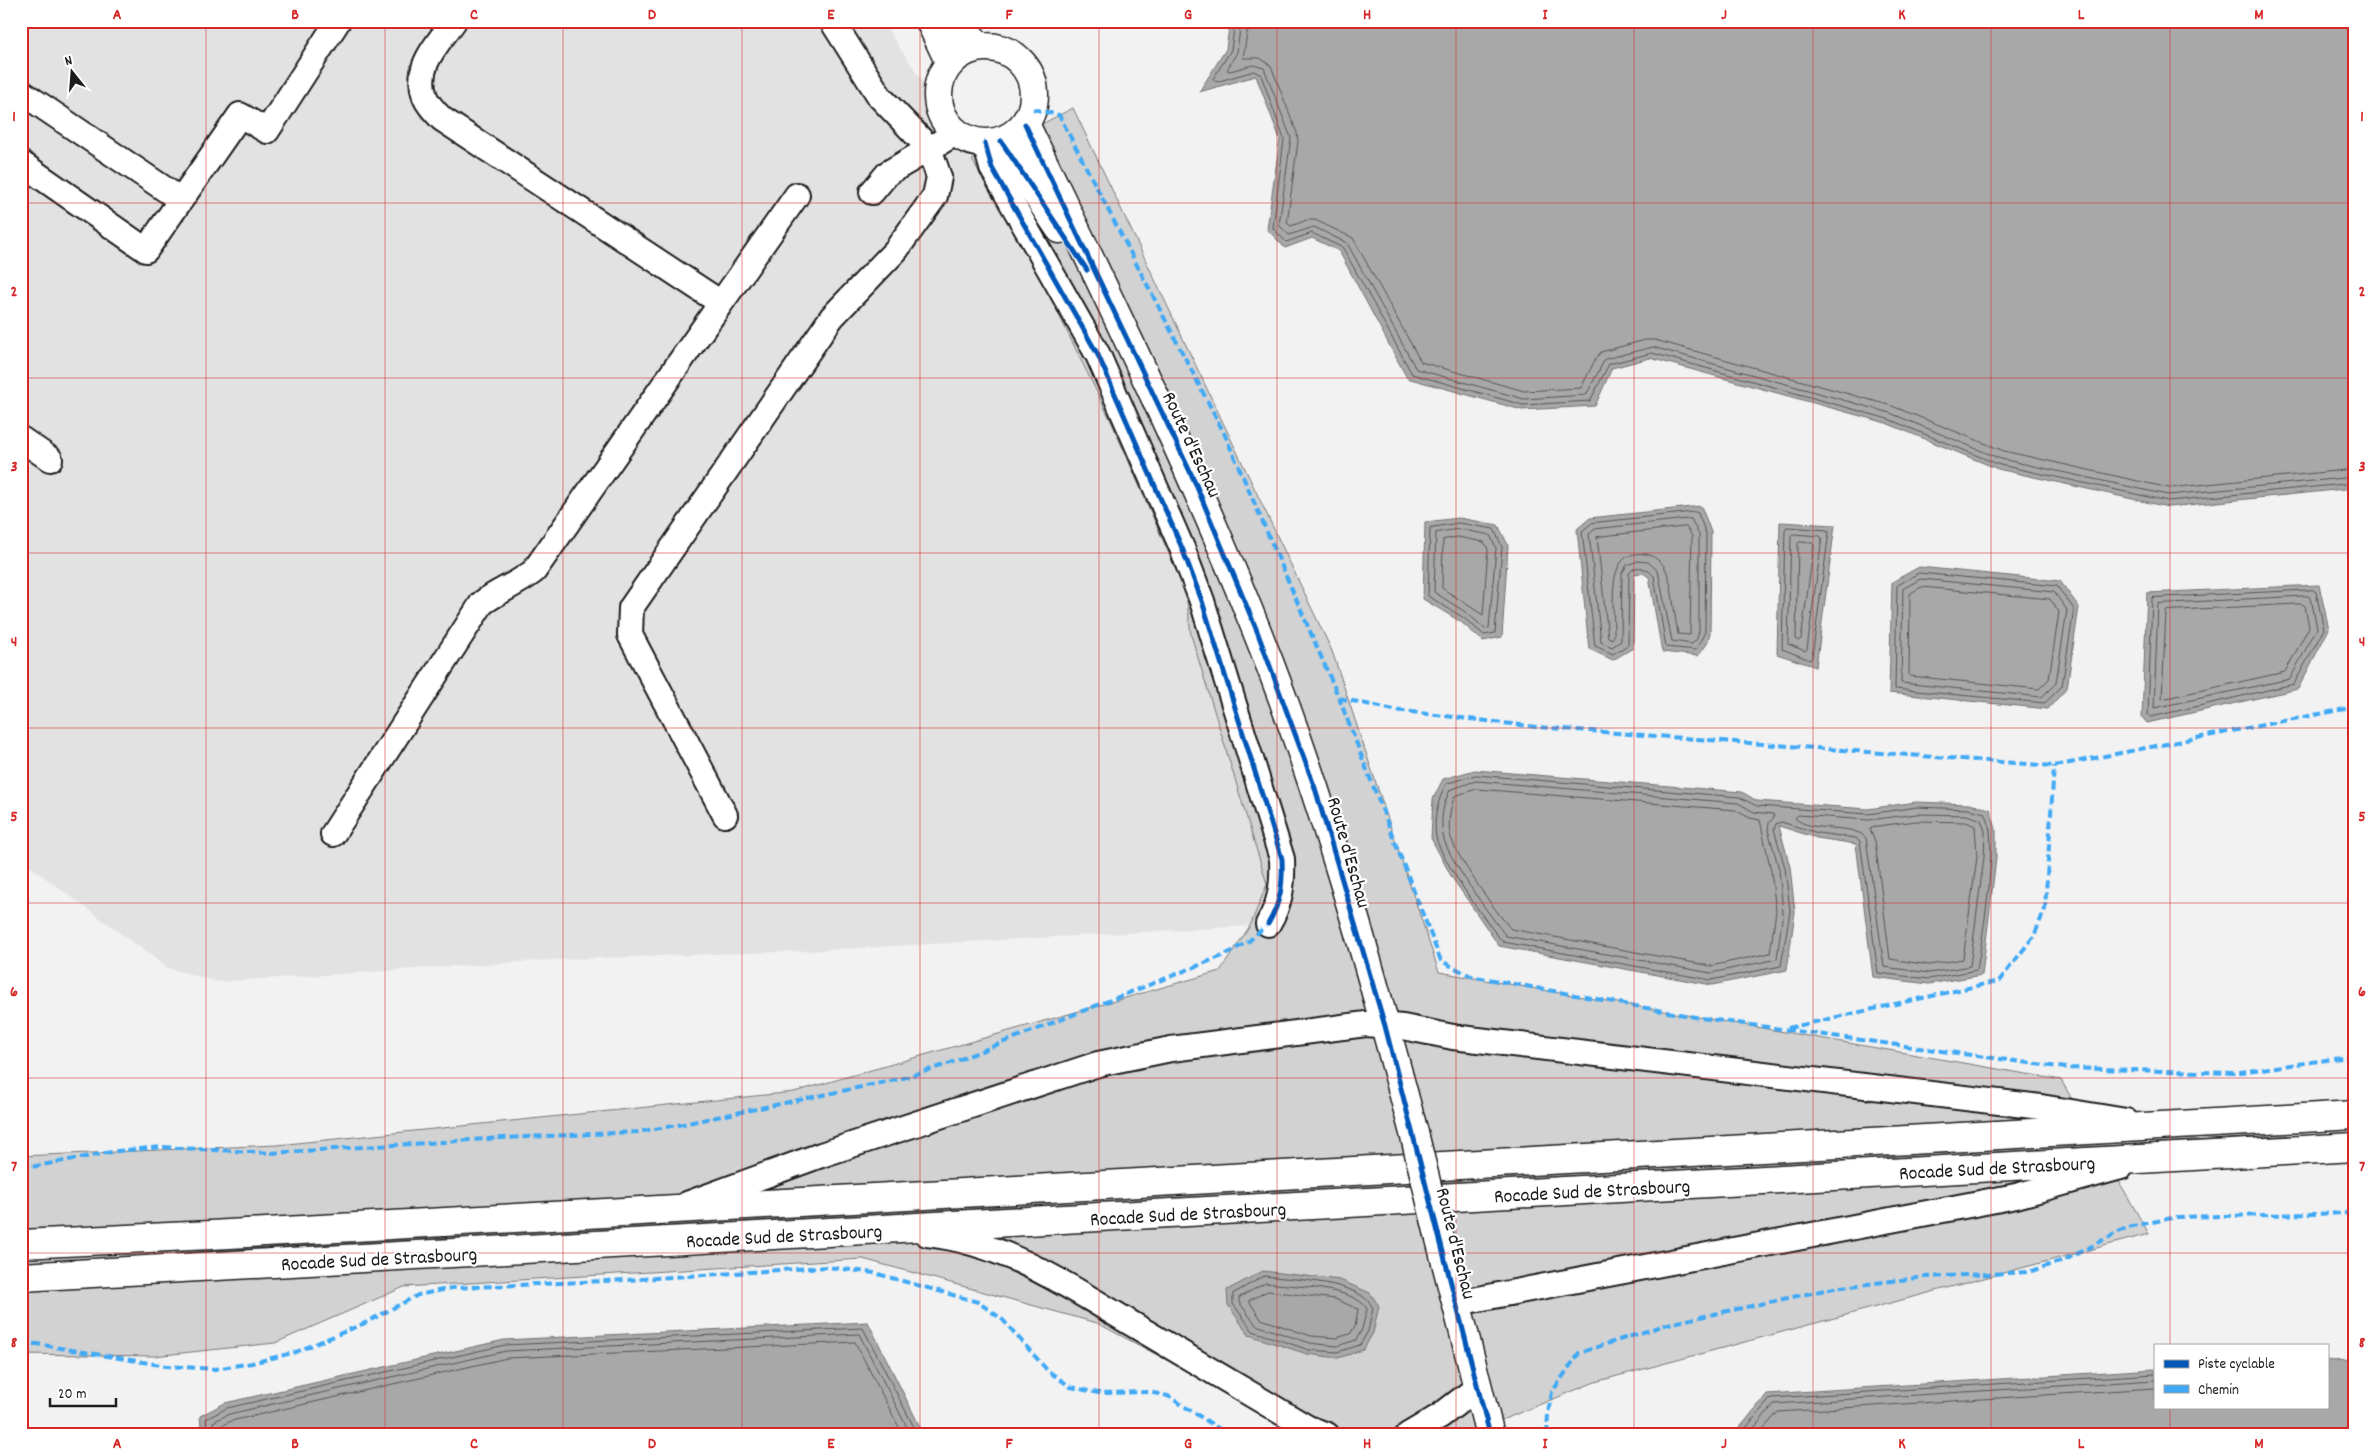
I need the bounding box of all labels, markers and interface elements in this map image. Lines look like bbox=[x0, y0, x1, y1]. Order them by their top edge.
text: A bbox=[113, 4, 122, 27]
text: B bbox=[291, 4, 299, 27]
text: C bbox=[470, 4, 478, 27]
text: D bbox=[648, 4, 657, 27]
text: E bbox=[827, 4, 835, 27]
text: F bbox=[1005, 4, 1013, 27]
text: G bbox=[1184, 4, 1192, 27]
text: H bbox=[1363, 4, 1371, 27]
text: I bbox=[1543, 4, 1549, 27]
text: J bbox=[1721, 4, 1727, 27]
text: K bbox=[1898, 4, 1906, 27]
text: L bbox=[2078, 4, 2085, 27]
text: M bbox=[2254, 4, 2264, 27]
north arrow bbox=[48, 48, 98, 98]
text: N bbox=[63, 51, 75, 72]
text: 1 bbox=[12, 106, 16, 129]
text: 1 bbox=[2360, 106, 2364, 129]
text: 2 bbox=[11, 281, 18, 304]
text: 2 bbox=[2359, 281, 2366, 304]
street label: Route d'Eschau bbox=[1153, 388, 1227, 503]
text: 3 bbox=[10, 456, 18, 479]
text: 3 bbox=[2358, 456, 2366, 479]
text: 4 bbox=[11, 631, 17, 654]
text: 4 bbox=[2359, 631, 2365, 654]
street label: Route d'Eschau bbox=[1318, 794, 1376, 912]
text: 5 bbox=[10, 806, 18, 829]
text: 5 bbox=[2358, 806, 2366, 829]
text: 6 bbox=[10, 981, 18, 1004]
text: 6 bbox=[2358, 981, 2366, 1004]
street label: Rocade Sud de Strasbourg bbox=[1898, 1151, 2096, 1189]
text: 7 bbox=[11, 1156, 17, 1179]
text: 7 bbox=[2359, 1156, 2365, 1179]
street label: Rocade Sud de Strasbourg bbox=[1493, 1174, 1691, 1212]
street label: Route d'Eschau bbox=[1427, 1185, 1481, 1302]
street label: Rocade Sud de Strasbourg bbox=[1089, 1197, 1287, 1235]
street label: Rocade Sud de Strasbourg bbox=[685, 1219, 883, 1257]
street label: Rocade Sud de Strasbourg bbox=[280, 1242, 478, 1280]
text: 8 bbox=[11, 1332, 18, 1355]
text: 8 bbox=[2359, 1332, 2366, 1355]
legend bbox=[2154, 1344, 2328, 1408]
text: Piste cyclable bbox=[2198, 1354, 2275, 1376]
scale bar bbox=[50, 1376, 116, 1408]
text: Chemin bbox=[2198, 1380, 2239, 1402]
text: 20 m bbox=[58, 1384, 86, 1406]
text: A bbox=[113, 1433, 122, 1456]
text: B bbox=[291, 1433, 299, 1456]
text: C bbox=[470, 1433, 478, 1456]
text: D bbox=[648, 1433, 657, 1456]
text: E bbox=[827, 1433, 835, 1456]
text: F bbox=[1005, 1433, 1013, 1456]
text: G bbox=[1184, 1433, 1192, 1456]
text: H bbox=[1363, 1433, 1371, 1456]
text: I bbox=[1543, 1433, 1549, 1456]
text: J bbox=[1721, 1433, 1727, 1456]
text: K bbox=[1898, 1433, 1906, 1456]
text: L bbox=[2078, 1433, 2085, 1456]
text: M bbox=[2254, 1433, 2264, 1456]

